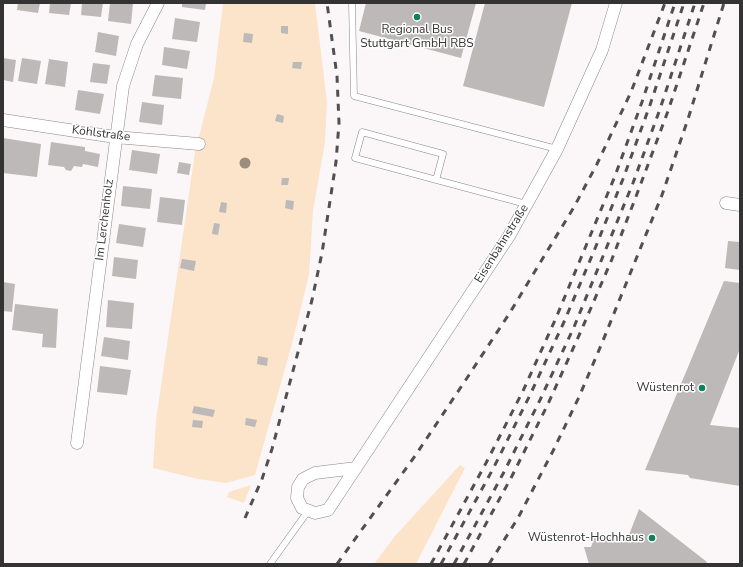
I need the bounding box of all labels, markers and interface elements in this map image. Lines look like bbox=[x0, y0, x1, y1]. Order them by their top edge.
marker: Regional Bus Stuttgart GmbH RBS bbox=[412, 12, 422, 22]
place label: Regional Bus Stuttgart GmbH RBS bbox=[360, 23, 474, 51]
street label: Köhlstraße bbox=[71, 123, 131, 145]
street label: Im Lerchenholz bbox=[93, 179, 117, 261]
street label: Eisenbahnstraße bbox=[472, 202, 532, 286]
place label: Wüstenrot bbox=[637, 381, 694, 395]
marker: Wüstenrot bbox=[697, 383, 707, 393]
place label: Wüstenrot-Hochhaus bbox=[528, 531, 644, 545]
marker: Wüstenrot-Hochhaus bbox=[647, 533, 657, 543]

